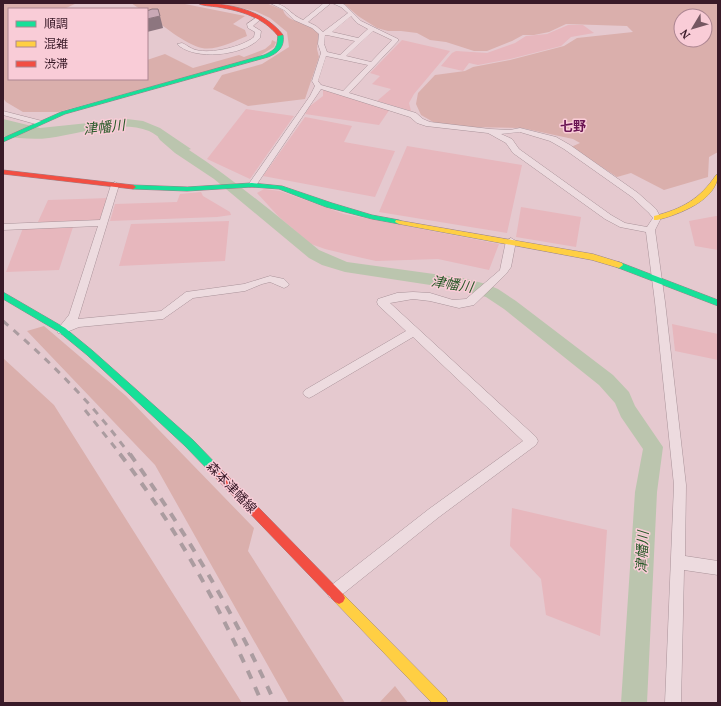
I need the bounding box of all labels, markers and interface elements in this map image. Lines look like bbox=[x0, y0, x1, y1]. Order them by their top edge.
legend bbox=[8, 8, 148, 80]
north arrow bbox=[673, 8, 713, 48]
text: 順調 bbox=[44, 16, 68, 31]
text: N bbox=[677, 26, 693, 42]
text: 混雑 bbox=[44, 36, 68, 51]
text: 渋滞 bbox=[44, 56, 68, 71]
water label: 津幡川 bbox=[82, 115, 128, 138]
district label: 七野 bbox=[560, 117, 586, 135]
water label: 津幡川 bbox=[430, 271, 476, 296]
street label: 森本津幡線 bbox=[203, 457, 261, 517]
water label: 津幡川 bbox=[631, 529, 652, 573]

